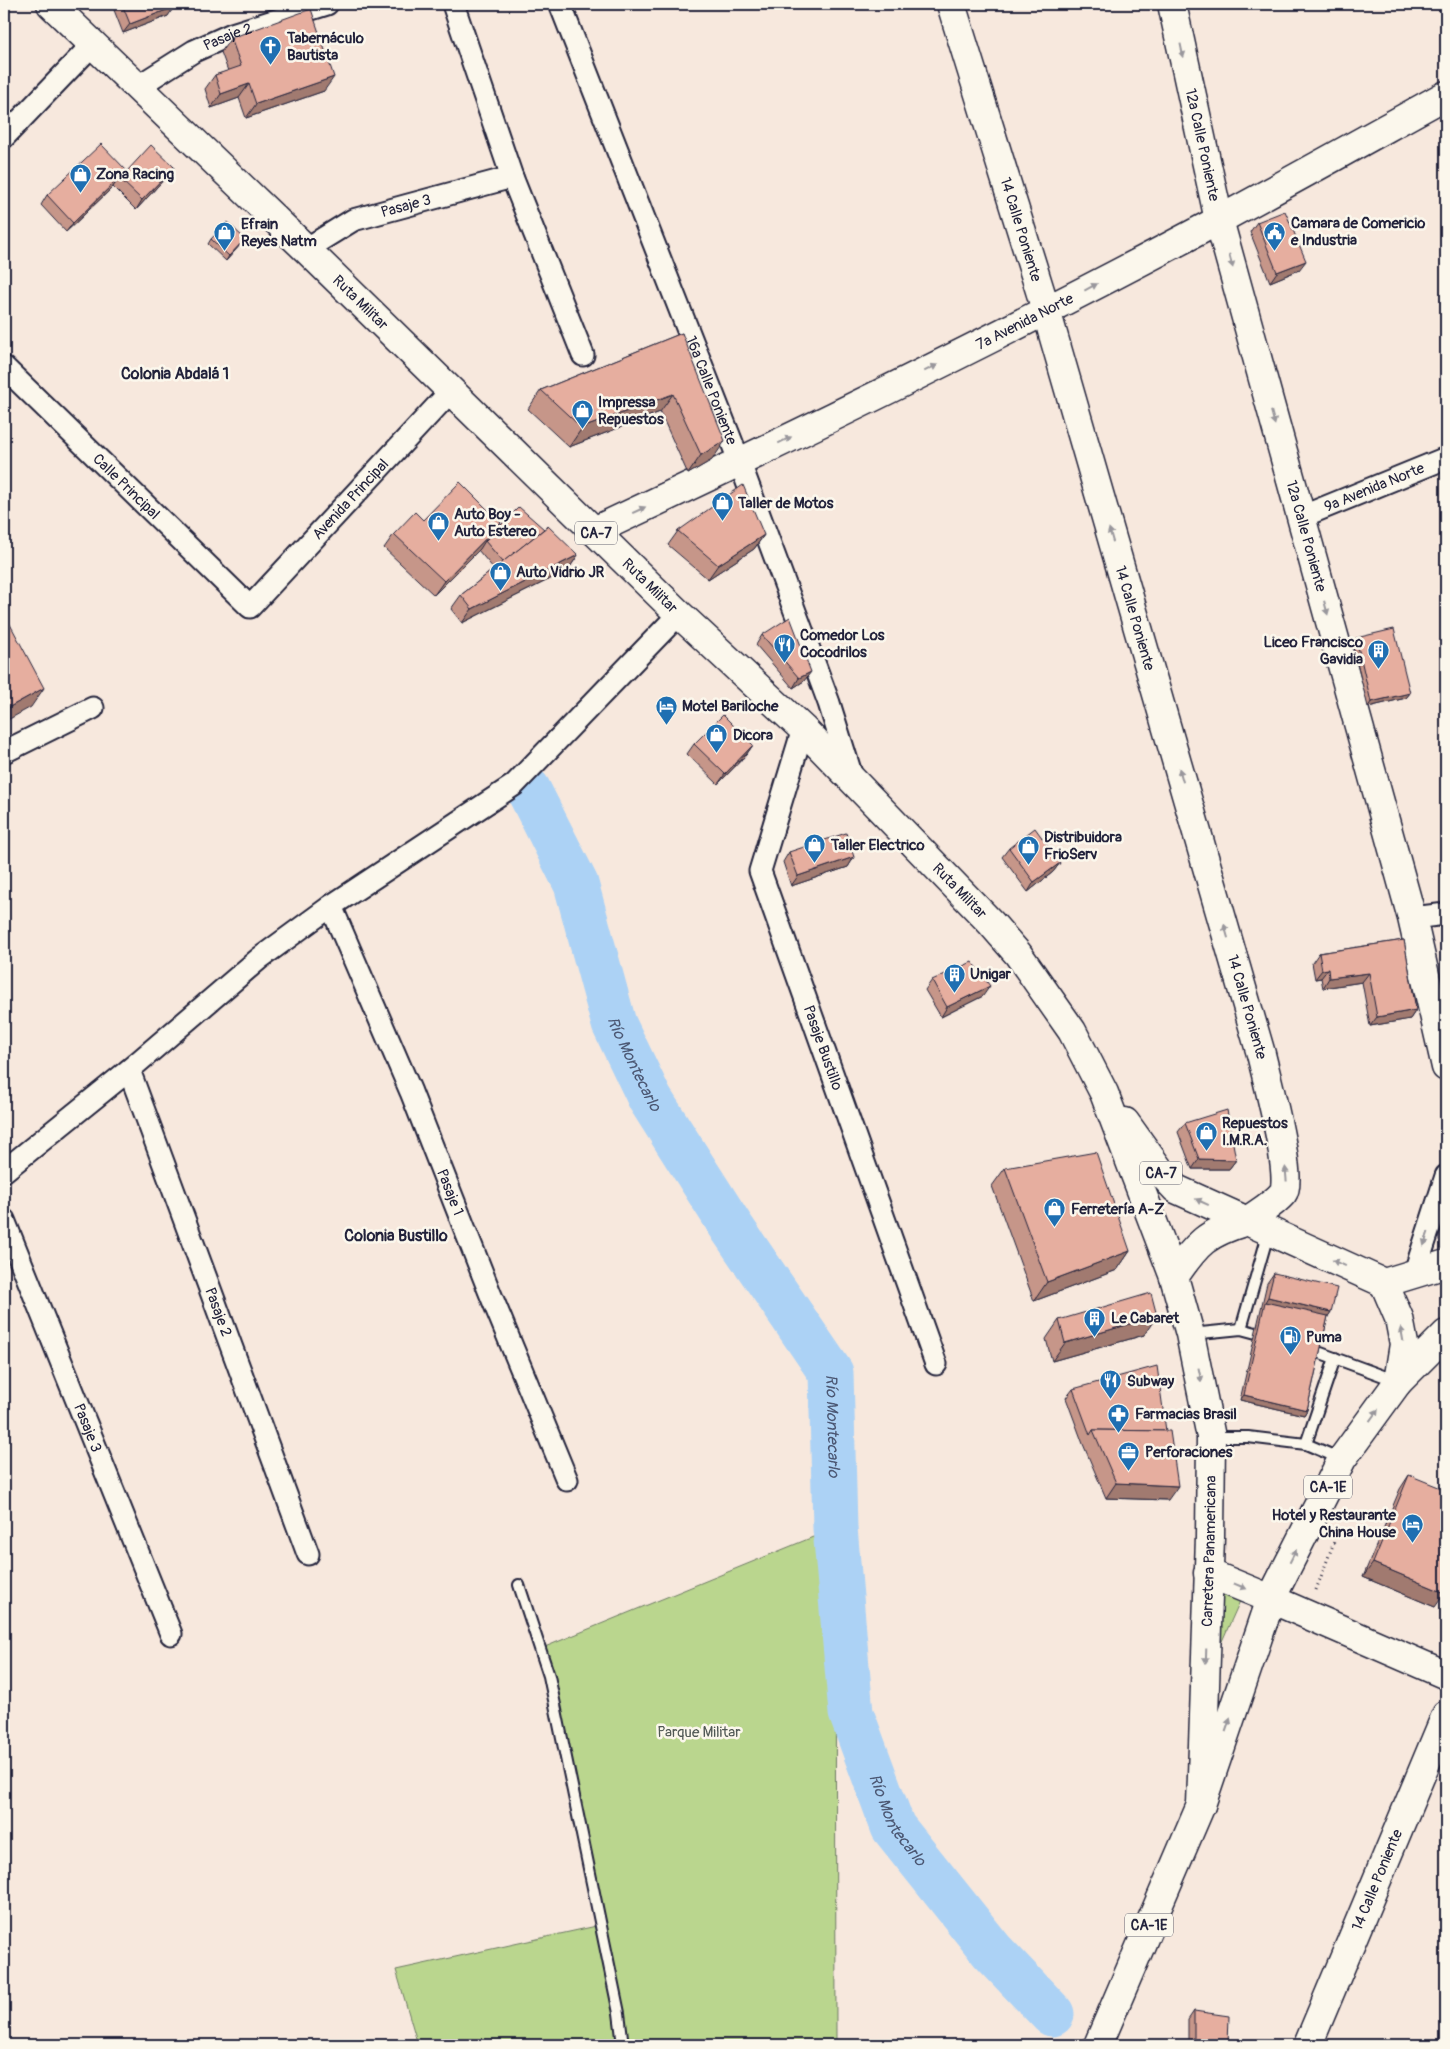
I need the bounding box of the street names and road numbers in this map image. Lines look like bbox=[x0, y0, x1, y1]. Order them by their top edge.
street label: Pasaje 2 bbox=[200, 19, 254, 55]
street label: 12a Calle Poniente bbox=[1181, 87, 1224, 203]
street label: 14 Calle Poniente bbox=[996, 175, 1046, 284]
street label: Pasaje 3 bbox=[379, 190, 433, 222]
street label: Ruta Militar bbox=[329, 271, 393, 334]
street label: 7a Avenida Norte bbox=[973, 288, 1077, 354]
street label: 16a Calle Poniente bbox=[682, 333, 742, 448]
street label: Calle Principal bbox=[89, 449, 164, 523]
street label: Avenida Principal bbox=[308, 455, 393, 544]
street label: 9a Avenida Norte bbox=[1321, 458, 1428, 516]
street label: 12a Calle Poniente bbox=[1282, 478, 1331, 595]
road number: CA-7 bbox=[575, 522, 617, 544]
street label: Ruta Militar bbox=[618, 554, 682, 618]
street label: 14 Calle Poniente bbox=[1111, 563, 1159, 673]
street label: Ruta Militar bbox=[928, 859, 992, 923]
street label: 14 Calle Poniente bbox=[1223, 952, 1272, 1062]
street label: Pasaje Bustillo bbox=[799, 1003, 847, 1093]
road number: CA-7 bbox=[1140, 1162, 1182, 1184]
street label: Pasaje 1 bbox=[433, 1166, 468, 1218]
street label: Pasaje 2 bbox=[201, 1285, 236, 1339]
street label: Pasaje 3 bbox=[69, 1401, 106, 1455]
street label: Carretera Panamericana bbox=[1197, 1475, 1220, 1627]
road number: CA-1E bbox=[1304, 1475, 1352, 1498]
street label: 14 Calle Poniente bbox=[1347, 1826, 1407, 1933]
road number: CA-1E bbox=[1125, 1914, 1173, 1936]

